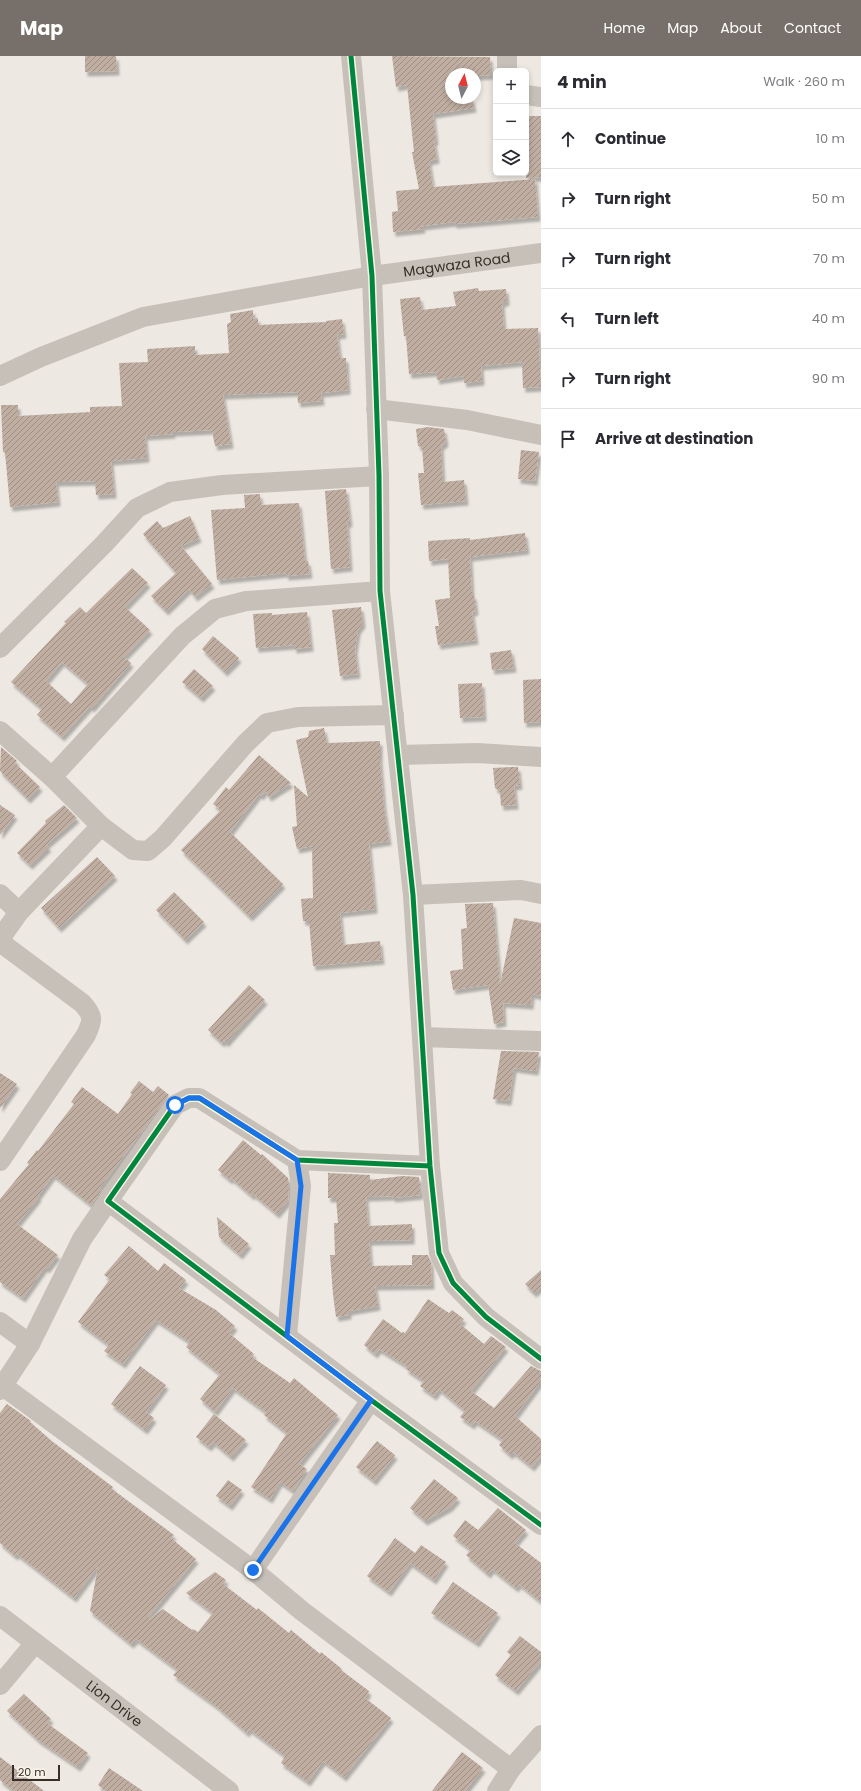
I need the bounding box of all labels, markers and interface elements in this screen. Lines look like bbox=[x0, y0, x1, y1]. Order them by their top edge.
text: Map bbox=[20, 15, 63, 42]
text: Home bbox=[603, 18, 645, 38]
text: Map bbox=[667, 18, 698, 38]
text: About bbox=[720, 18, 762, 38]
text: Contact bbox=[784, 18, 841, 38]
north arrow bbox=[445, 68, 481, 104]
map controls bbox=[493, 68, 529, 176]
button: + bbox=[493, 68, 529, 104]
text: 4 min bbox=[557, 70, 607, 94]
text: Walk · 260 m bbox=[763, 72, 845, 91]
button: − bbox=[493, 104, 529, 140]
icon: ahead bbox=[557, 128, 579, 150]
text: Continue bbox=[595, 128, 666, 149]
text: 10 m bbox=[816, 129, 845, 148]
button: layers bbox=[493, 140, 529, 176]
icon: right bbox=[557, 188, 579, 210]
text: Turn right bbox=[595, 188, 671, 209]
text: 50 m bbox=[812, 189, 845, 208]
street label: Magwaza Road bbox=[402, 247, 512, 282]
icon: right bbox=[557, 248, 579, 270]
text: Turn right bbox=[595, 248, 671, 269]
text: 70 m bbox=[813, 249, 845, 268]
icon: left bbox=[557, 308, 579, 330]
text: Turn left bbox=[595, 308, 659, 329]
text: 40 m bbox=[812, 309, 845, 328]
icon: right bbox=[557, 368, 579, 390]
text: Turn right bbox=[595, 368, 671, 389]
text: 90 m bbox=[812, 369, 845, 388]
icon: arrive bbox=[557, 428, 579, 450]
text: Arrive at destination bbox=[595, 428, 753, 449]
route start bbox=[166, 1096, 184, 1114]
route end bbox=[244, 1561, 262, 1579]
street label: Lion Drive bbox=[82, 1675, 147, 1732]
scale bar bbox=[12, 1763, 60, 1782]
text: 20 m bbox=[18, 1764, 46, 1780]

